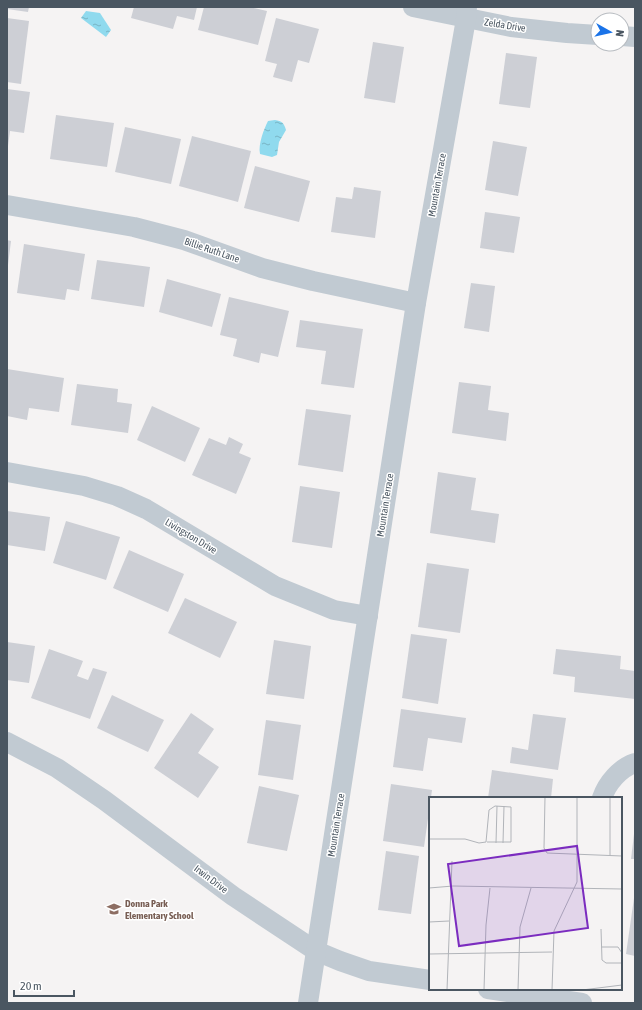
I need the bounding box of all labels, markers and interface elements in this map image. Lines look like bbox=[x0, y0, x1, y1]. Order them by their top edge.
north arrow bbox=[590, 12, 630, 52]
street label: Zelda Drive bbox=[484, 16, 527, 34]
text: N bbox=[614, 29, 626, 37]
street label: Mountain Terrace bbox=[426, 152, 448, 217]
street label: Billie Ruth Lane bbox=[183, 235, 241, 265]
street label: Mountain Terrace bbox=[375, 472, 396, 537]
street label: Livingston Drive bbox=[163, 516, 219, 556]
street label: Mountain Terrace bbox=[326, 792, 347, 857]
inset map bbox=[429, 797, 622, 990]
street label: Irwin Drive bbox=[192, 863, 230, 896]
place label: Donna Park Elementary School bbox=[125, 898, 194, 921]
school or university icon: Donna Park Elementary School bbox=[106, 901, 122, 917]
scale bar bbox=[14, 972, 74, 998]
text: 20 m bbox=[20, 979, 42, 993]

